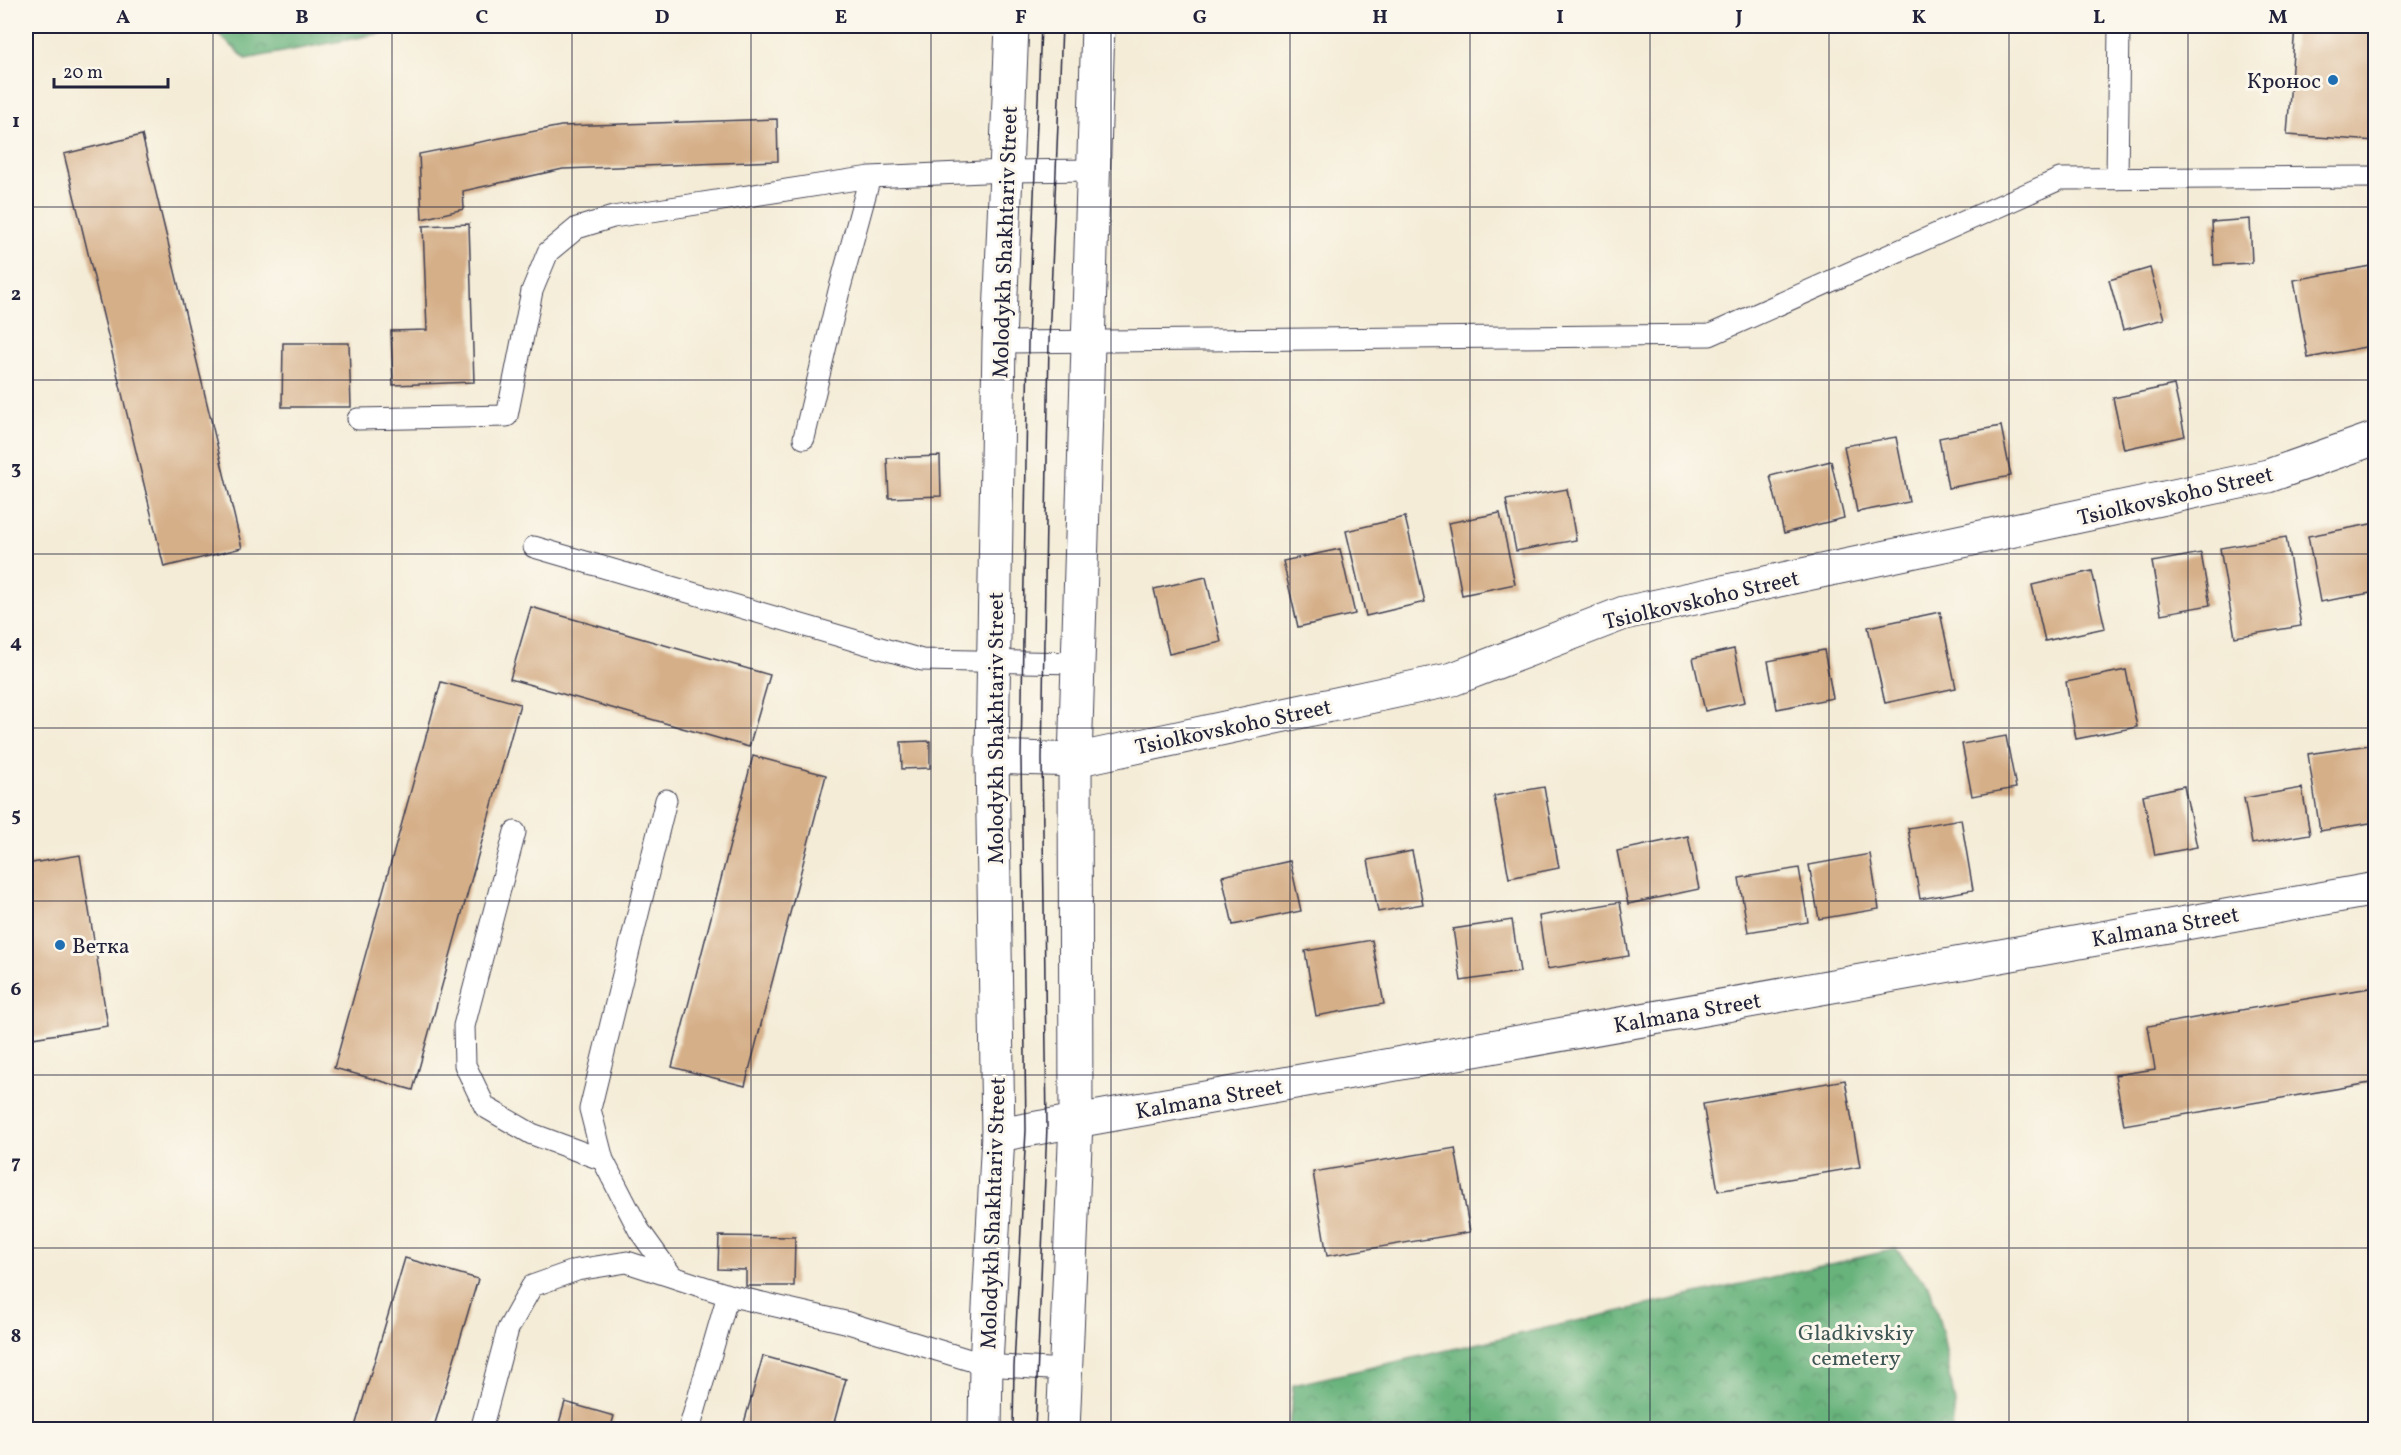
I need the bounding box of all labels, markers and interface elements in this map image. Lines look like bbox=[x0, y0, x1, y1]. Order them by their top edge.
text: A bbox=[116, 4, 130, 32]
text: B bbox=[295, 4, 309, 32]
text: C bbox=[476, 4, 489, 32]
text: D bbox=[655, 4, 669, 32]
text: E bbox=[835, 4, 847, 32]
text: F bbox=[1015, 4, 1027, 32]
text: G bbox=[1193, 4, 1207, 32]
text: H bbox=[1372, 4, 1388, 32]
text: I bbox=[1556, 4, 1564, 32]
text: J bbox=[1734, 4, 1743, 32]
text: K bbox=[1912, 4, 1927, 32]
text: L bbox=[2093, 4, 2105, 32]
text: M bbox=[2268, 4, 2288, 32]
scale bar bbox=[54, 51, 168, 89]
text: 20 m bbox=[63, 61, 103, 86]
place label: Кронос bbox=[2247, 67, 2321, 98]
marker: Кронос bbox=[2326, 73, 2340, 87]
street label: Molodykh Shakhtariv Street bbox=[986, 105, 1027, 379]
text: 1 bbox=[12, 108, 20, 136]
text: 2 bbox=[11, 281, 21, 309]
text: 3 bbox=[11, 455, 21, 483]
street label: Tsiolkovskoho Street bbox=[2075, 460, 2277, 535]
street label: Tsiolkovskoho Street bbox=[1601, 564, 1803, 639]
street label: Molodykh Shakhtariv Street bbox=[982, 591, 1013, 864]
text: 4 bbox=[10, 629, 22, 657]
street label: Tsiolkovskoho Street bbox=[1132, 692, 1335, 764]
text: 5 bbox=[11, 802, 21, 830]
street label: Kalmana Street bbox=[2089, 900, 2242, 957]
place label: Ветка bbox=[72, 932, 130, 963]
marker: Ветка bbox=[53, 938, 67, 952]
text: 6 bbox=[11, 976, 22, 1004]
street label: Kalmana Street bbox=[1611, 986, 1764, 1043]
street label: Kalmana Street bbox=[1133, 1072, 1286, 1129]
street label: Molodykh Shakhtariv Street bbox=[974, 1076, 1015, 1350]
text: 7 bbox=[11, 1149, 21, 1177]
park label: Gladkivskiy cemetery bbox=[1798, 1319, 1914, 1375]
text: 8 bbox=[11, 1323, 21, 1351]

